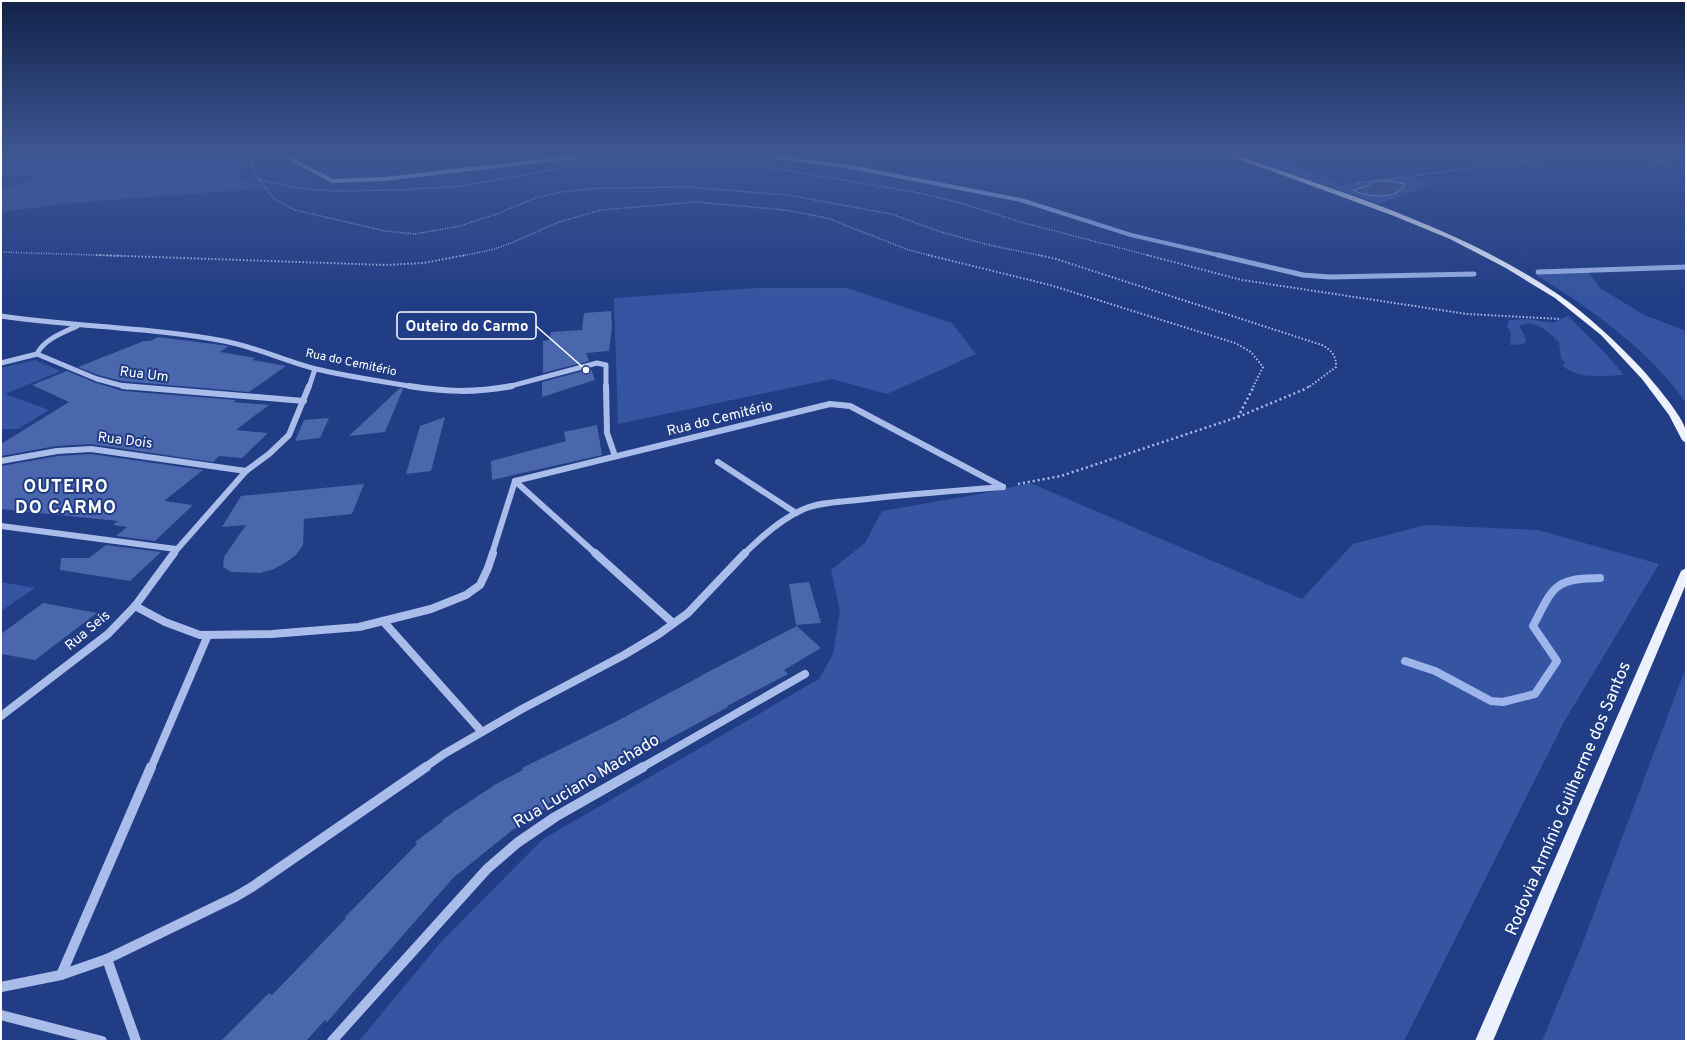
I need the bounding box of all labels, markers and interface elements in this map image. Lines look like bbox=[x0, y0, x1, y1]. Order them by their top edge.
callout: Outeiro do Carmo bbox=[397, 312, 536, 339]
text: Outeiro do Carmo bbox=[406, 318, 528, 337]
street label: Rua do Cemitério bbox=[304, 346, 398, 381]
street label: Rua Um bbox=[119, 364, 169, 386]
street label: Rua do Cemitério bbox=[665, 398, 775, 440]
street label: Rua Dois bbox=[97, 429, 153, 453]
district label: OUTEIRO DO CARMO bbox=[15, 476, 117, 520]
street label: Rua Seis bbox=[62, 607, 114, 655]
street label: Rodovia Armínio Guilherme dos Santos bbox=[1501, 659, 1637, 939]
street label: Rua Luciano Machado bbox=[510, 730, 664, 834]

